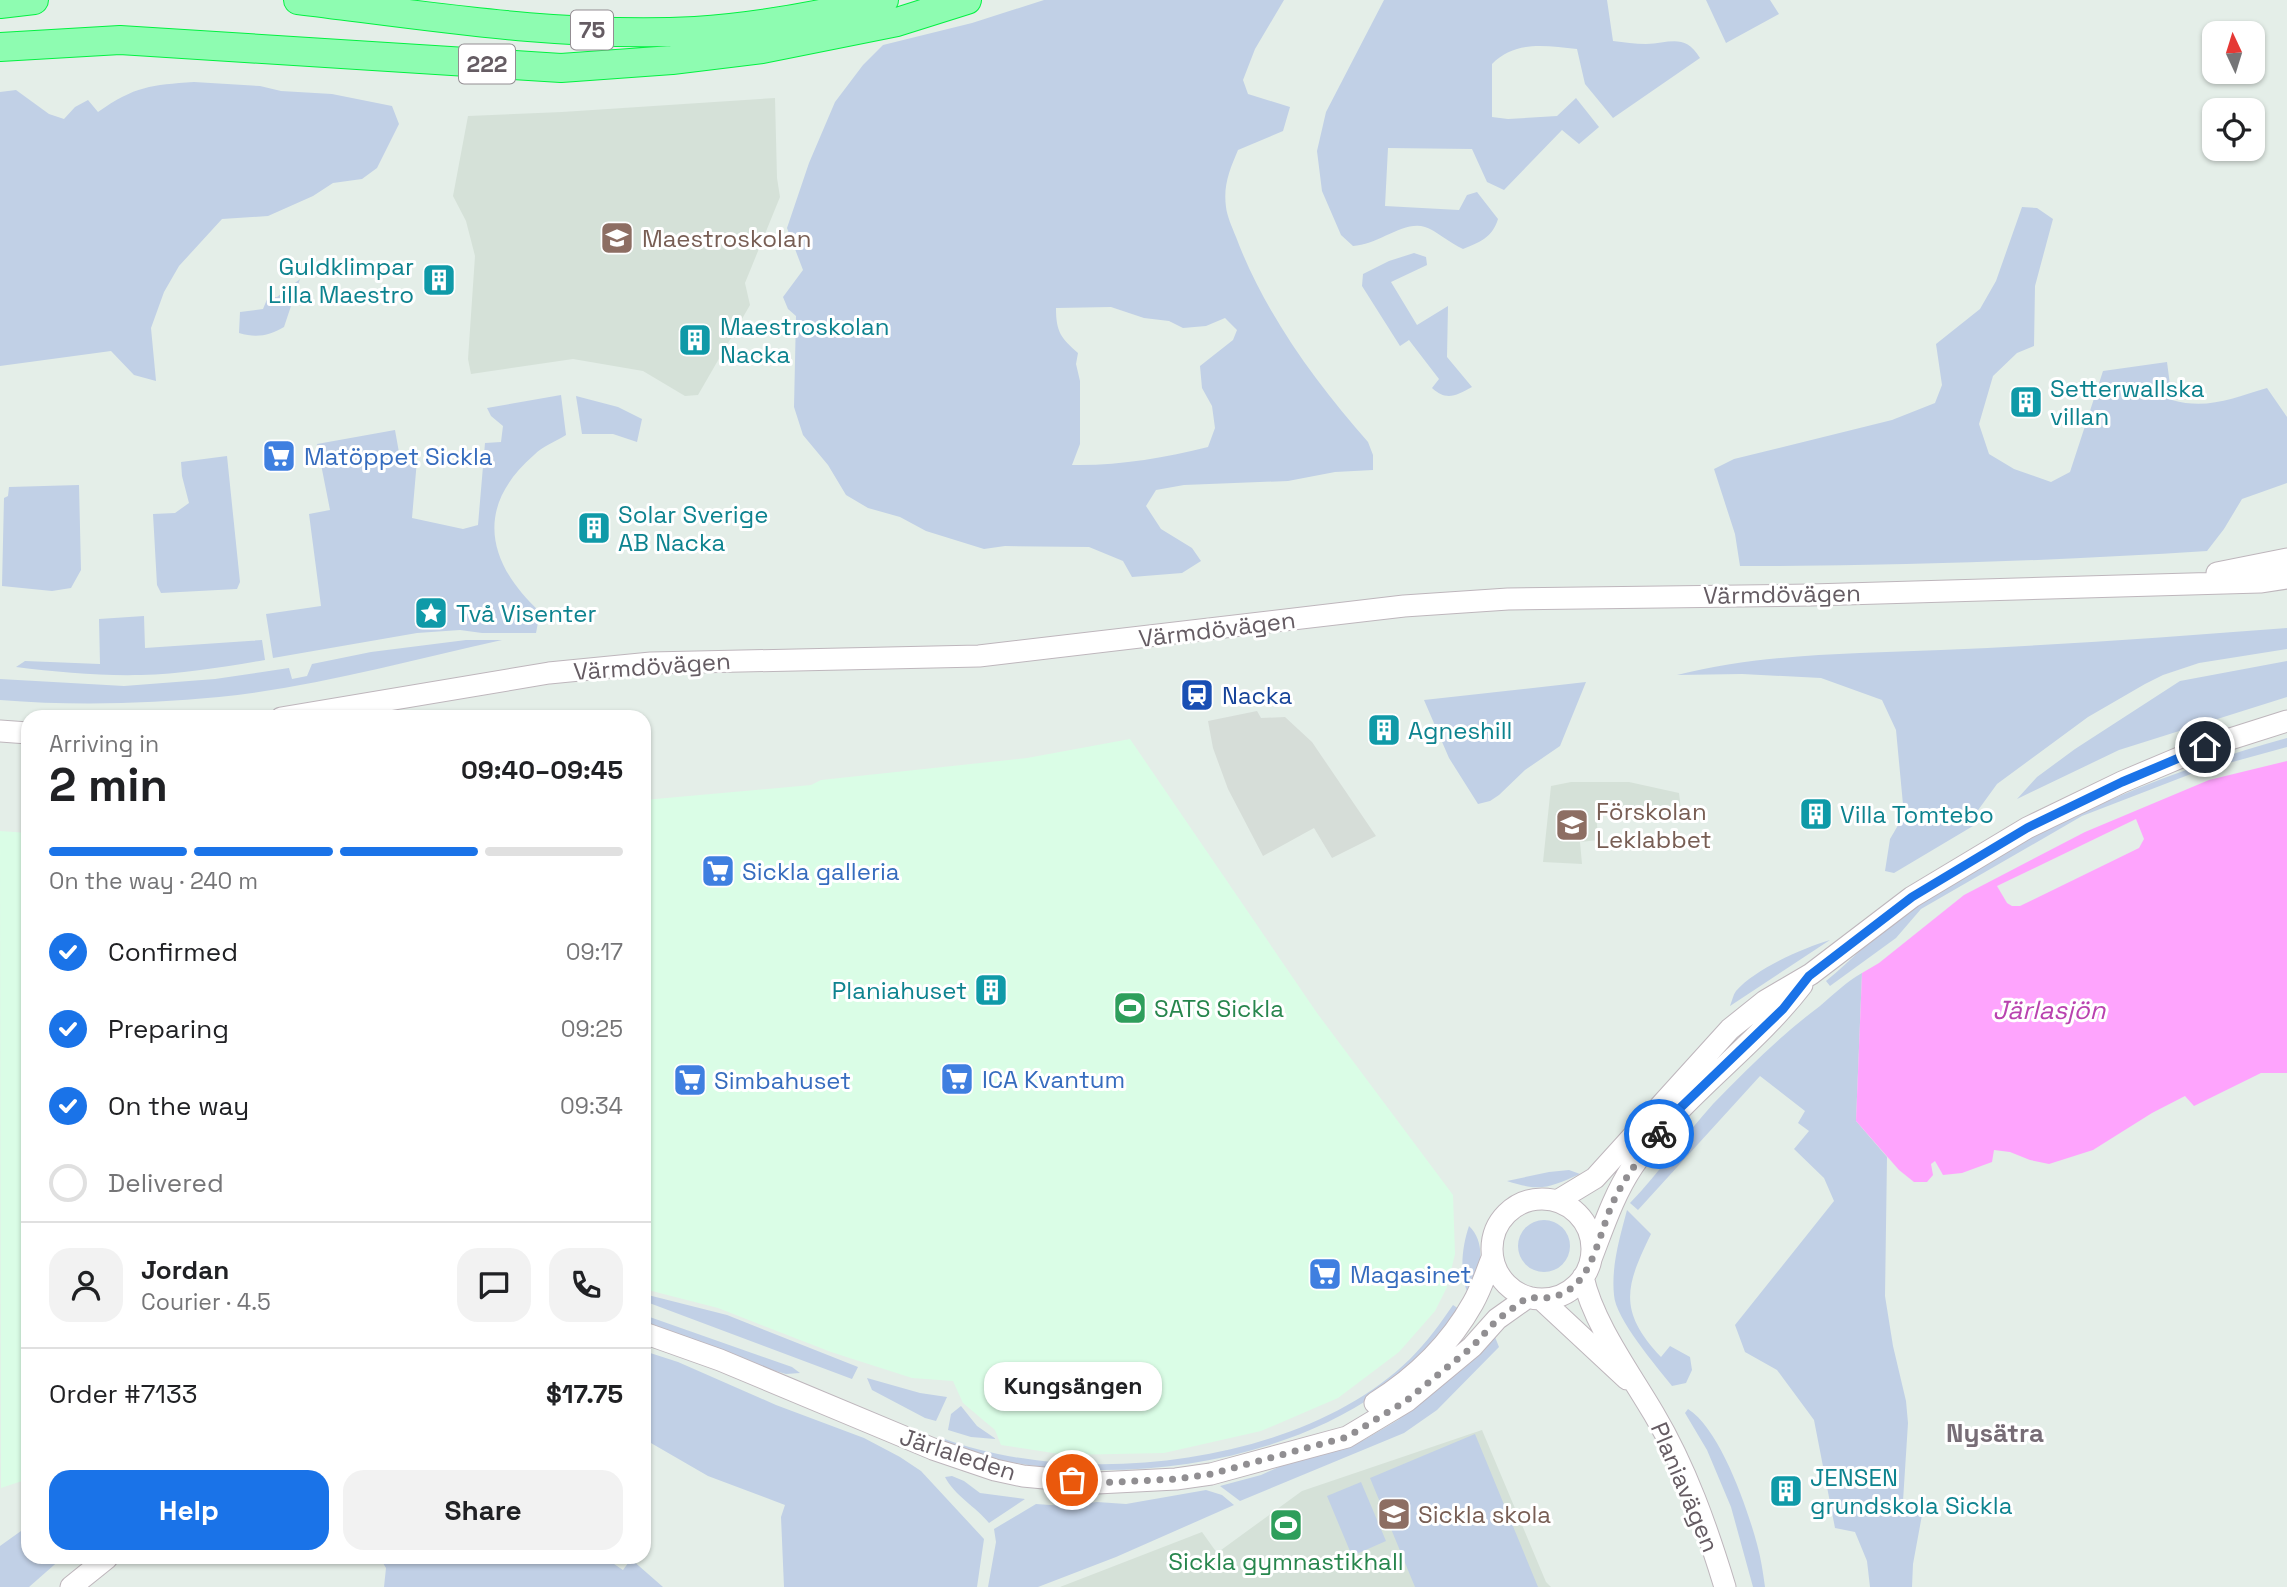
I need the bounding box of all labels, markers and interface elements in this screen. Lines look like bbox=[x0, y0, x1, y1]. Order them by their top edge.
road number: 75 bbox=[571, 10, 613, 50]
north arrow bbox=[2202, 21, 2264, 84]
map controls bbox=[2202, 21, 2265, 161]
road number: 222 bbox=[459, 44, 515, 83]
button: locate bbox=[2202, 98, 2265, 161]
school or university icon: Maestroskolan bbox=[598, 219, 636, 257]
place label: Maestroskolan bbox=[642, 223, 811, 254]
place label: Guldklimpar Lilla Maestro bbox=[268, 251, 414, 310]
building icon: Guldklimpar Lilla Maestro bbox=[420, 261, 458, 299]
place label: Maestroskolan Nacka bbox=[720, 311, 889, 370]
building icon: Maestroskolan Nacka bbox=[676, 321, 714, 359]
place label: Setterwallska villan bbox=[2050, 373, 2205, 432]
building icon: Setterwallska villan bbox=[2007, 383, 2045, 421]
supermarket icon: Matöppet Sickla bbox=[260, 437, 298, 475]
place label: Matöppet Sickla bbox=[304, 441, 493, 472]
place label: Solar Sverige AB Nacka bbox=[618, 499, 768, 558]
building icon: Solar Sverige AB Nacka bbox=[575, 509, 613, 547]
street label: Värmdövägen bbox=[1703, 577, 1861, 611]
place icon: Två Visenter bbox=[412, 594, 450, 632]
place label: Två Visenter bbox=[456, 598, 597, 629]
street label: Värmdövägen bbox=[1137, 604, 1297, 654]
street label: Värmdövägen bbox=[572, 645, 732, 687]
station icon: Nacka bbox=[1178, 676, 1216, 714]
place label: Nacka bbox=[1222, 680, 1292, 711]
building icon: Agneshill bbox=[1365, 711, 1403, 749]
place label: Agneshill bbox=[1408, 715, 1512, 746]
pin bbox=[2175, 717, 2235, 777]
icon: home bbox=[2186, 728, 2224, 766]
text: Arriving in bbox=[49, 729, 159, 759]
text: 09:40–09:45 bbox=[461, 753, 623, 787]
text: 2 min bbox=[49, 756, 168, 814]
building icon: Villa Tomtebo bbox=[1797, 795, 1835, 833]
place label: Förskolan Leklabbet bbox=[1596, 796, 1712, 855]
place label: Villa Tomtebo bbox=[1840, 799, 1994, 830]
school or university icon: Förskolan Leklabbet bbox=[1553, 806, 1591, 844]
supermarket icon: Sickla galleria bbox=[699, 852, 737, 890]
place label: Sickla galleria bbox=[742, 856, 900, 887]
text: On the way · 240 m bbox=[49, 866, 258, 896]
icon: check bbox=[49, 933, 87, 971]
text: Confirmed bbox=[108, 935, 238, 969]
text: 09:17 bbox=[566, 937, 623, 967]
building icon: Planiahuset bbox=[972, 971, 1010, 1009]
place label: Planiahuset bbox=[832, 975, 967, 1006]
sports icon: SATS Sickla bbox=[1111, 989, 1149, 1027]
place label: SATS Sickla bbox=[1154, 993, 1284, 1024]
water label: Järlasjön bbox=[1993, 993, 2106, 1027]
icon: check bbox=[49, 1010, 87, 1048]
text: Preparing bbox=[108, 1012, 229, 1046]
text: 09:25 bbox=[561, 1014, 623, 1044]
supermarket icon: ICA Kvantum bbox=[938, 1060, 976, 1098]
supermarket icon: Simbahuset bbox=[671, 1061, 709, 1099]
place label: ICA Kvantum bbox=[982, 1064, 1125, 1095]
place label: Simbahuset bbox=[714, 1065, 851, 1096]
icon: check bbox=[49, 1087, 87, 1125]
text: On the way bbox=[108, 1089, 249, 1123]
text: 09:34 bbox=[560, 1091, 623, 1121]
courier bbox=[1624, 1099, 1694, 1169]
icon: bike bbox=[1640, 1115, 1678, 1153]
text: Delivered bbox=[108, 1166, 224, 1200]
button: person bbox=[49, 1248, 123, 1322]
button: chat bbox=[457, 1248, 531, 1322]
button: phone bbox=[549, 1248, 623, 1322]
text: Jordan bbox=[141, 1253, 229, 1287]
supermarket icon: Magasinet bbox=[1306, 1255, 1344, 1293]
place label: Magasinet bbox=[1350, 1259, 1471, 1290]
text: Courier · 4.5 bbox=[141, 1287, 271, 1317]
callout: Kungsängen bbox=[983, 1361, 1161, 1410]
text: Kungsängen bbox=[1004, 1371, 1142, 1401]
text: Order #7133 bbox=[49, 1377, 197, 1411]
text: $17.75 bbox=[546, 1377, 623, 1411]
district label: Nysätra bbox=[1946, 1416, 2044, 1450]
street label: Planiavägen bbox=[1644, 1417, 1726, 1557]
street label: Järlaleden bbox=[896, 1421, 1020, 1487]
pin bbox=[1042, 1450, 1102, 1510]
icon: bag bbox=[1053, 1461, 1091, 1499]
place label: JENSEN grundskola Sickla bbox=[1810, 1462, 2013, 1521]
button: Help bbox=[49, 1470, 329, 1550]
button: Share bbox=[343, 1470, 623, 1550]
building icon: JENSEN grundskola Sickla bbox=[1767, 1472, 1805, 1510]
school or university icon: Sickla skola bbox=[1375, 1495, 1413, 1533]
place label: Sickla skola bbox=[1418, 1499, 1551, 1530]
sports icon: Sickla gymnastikhall bbox=[1267, 1506, 1305, 1544]
place label: Sickla gymnastikhall bbox=[1168, 1546, 1404, 1577]

